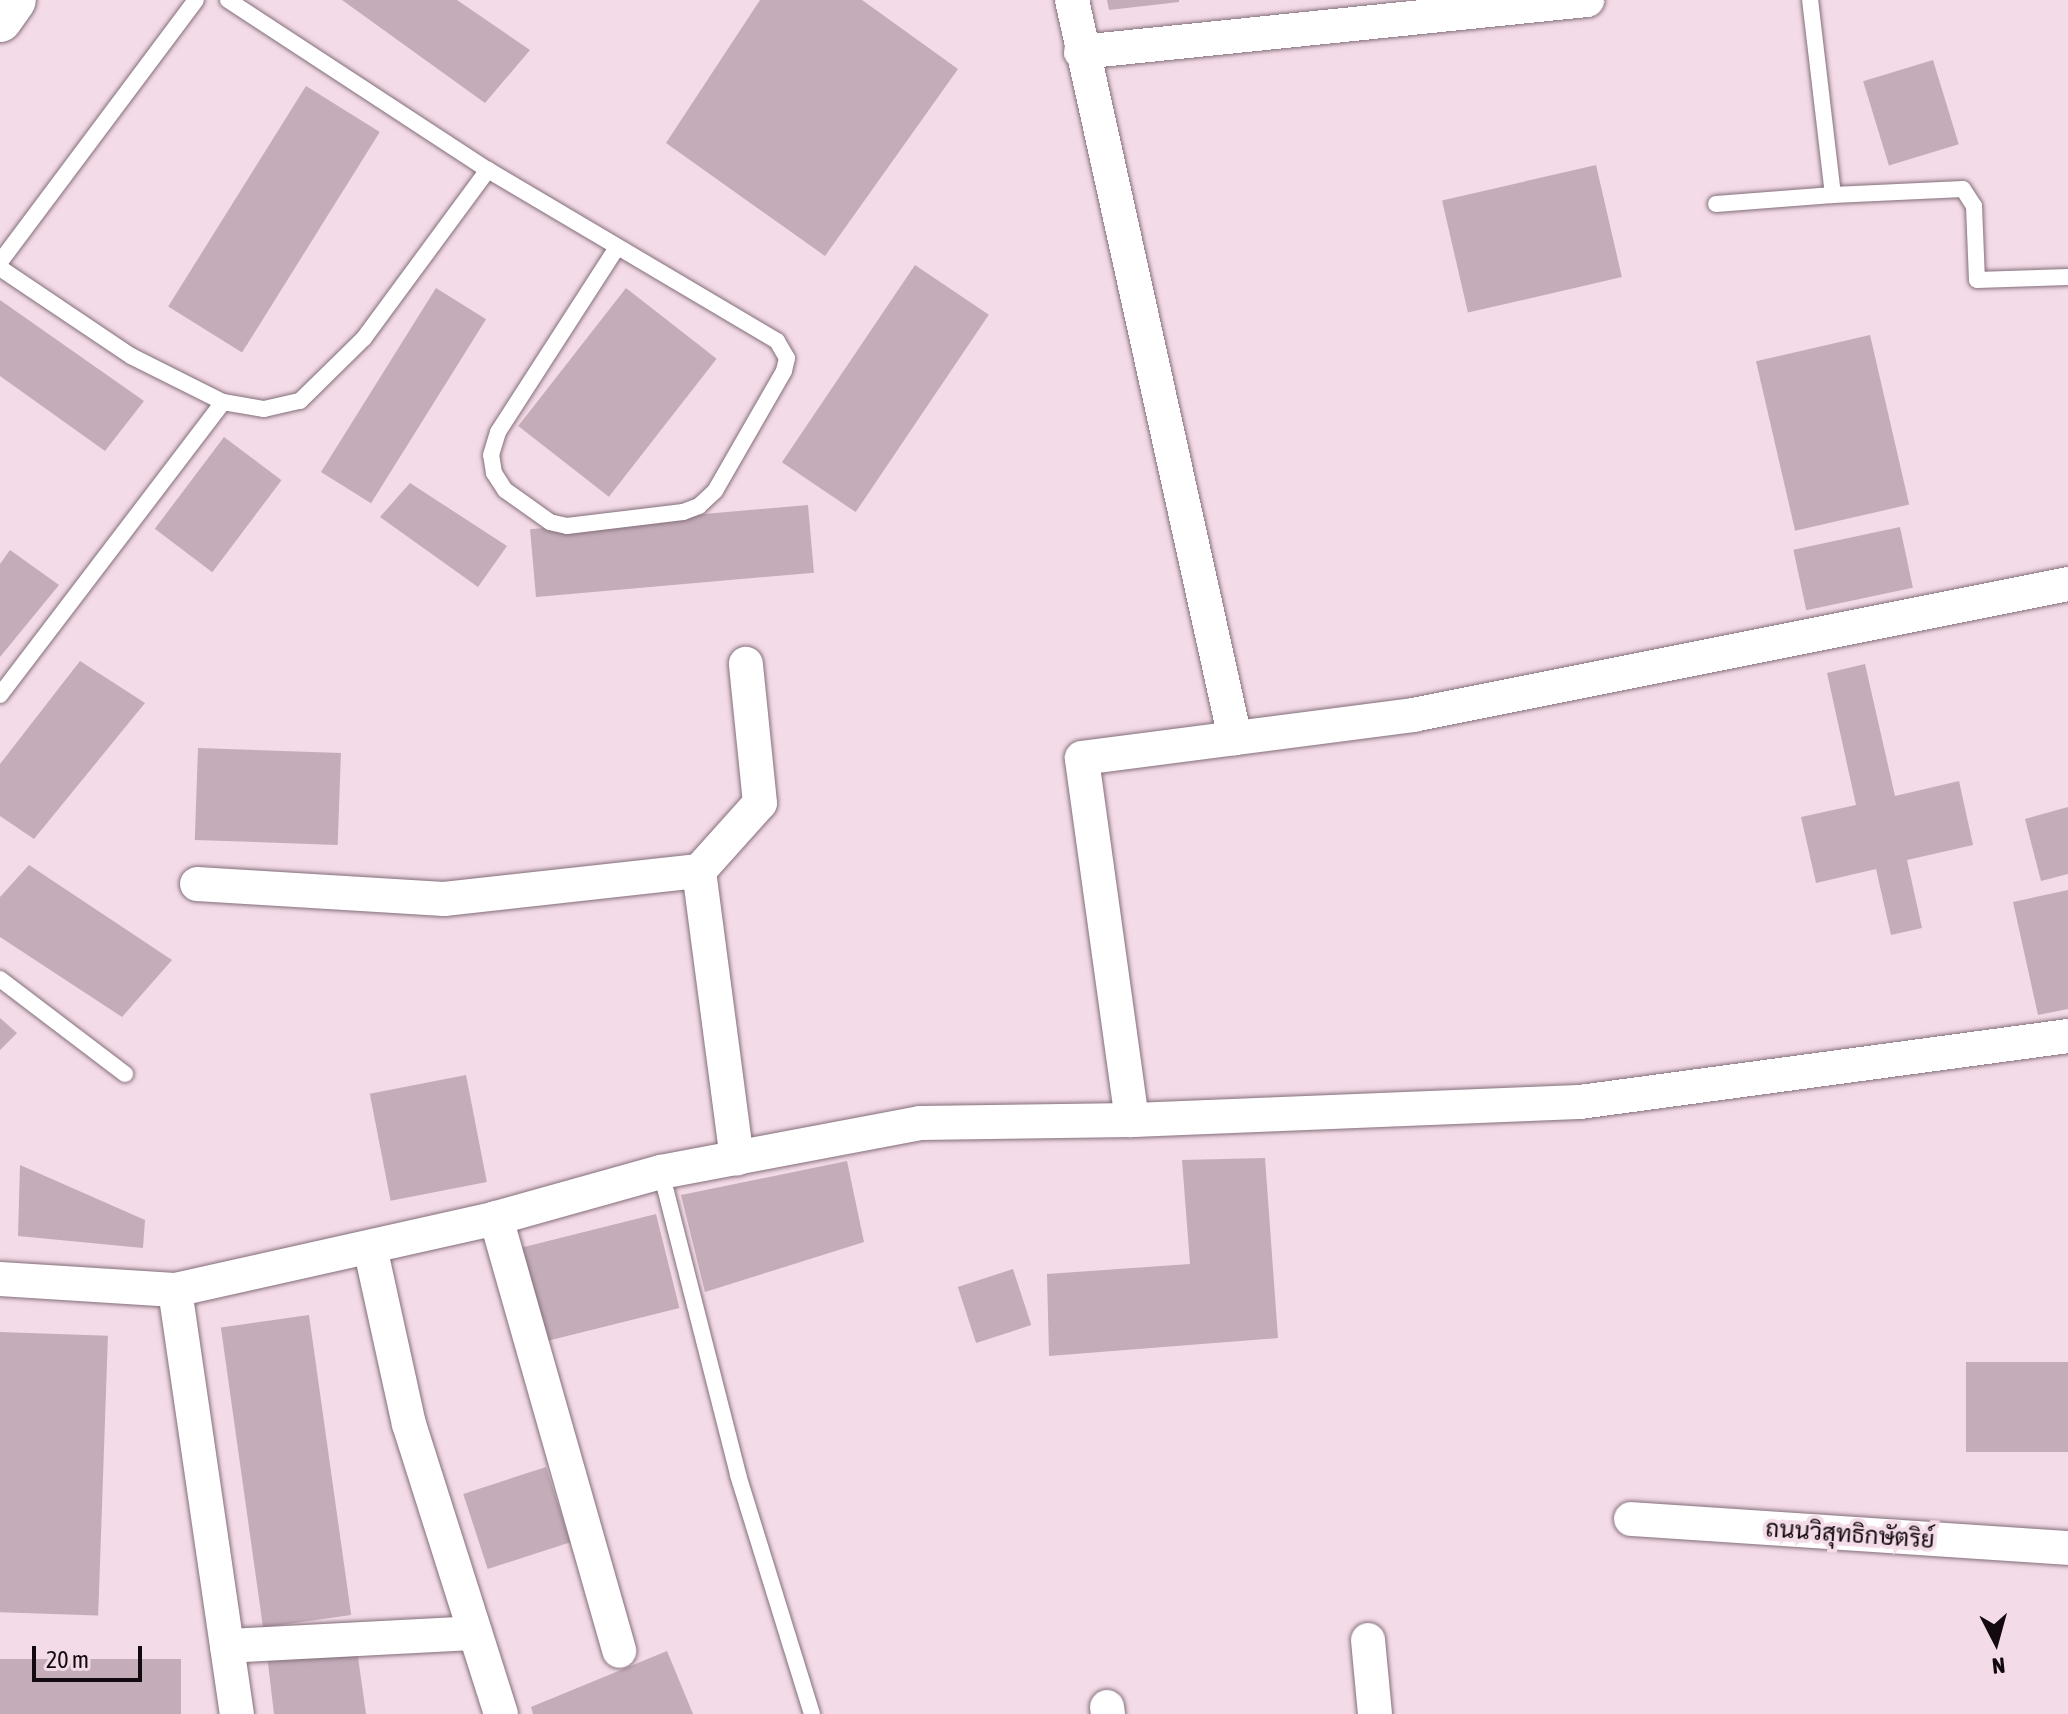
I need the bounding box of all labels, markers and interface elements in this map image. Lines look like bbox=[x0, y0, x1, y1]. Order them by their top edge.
street label: ถนนวิสุทธิกษัตริย์ bbox=[1764, 1514, 1936, 1554]
north arrow bbox=[1956, 1602, 2036, 1682]
scale bar bbox=[36, 1630, 146, 1680]
text: 20 m bbox=[46, 1646, 89, 1673]
text: N bbox=[1991, 1652, 2006, 1679]

